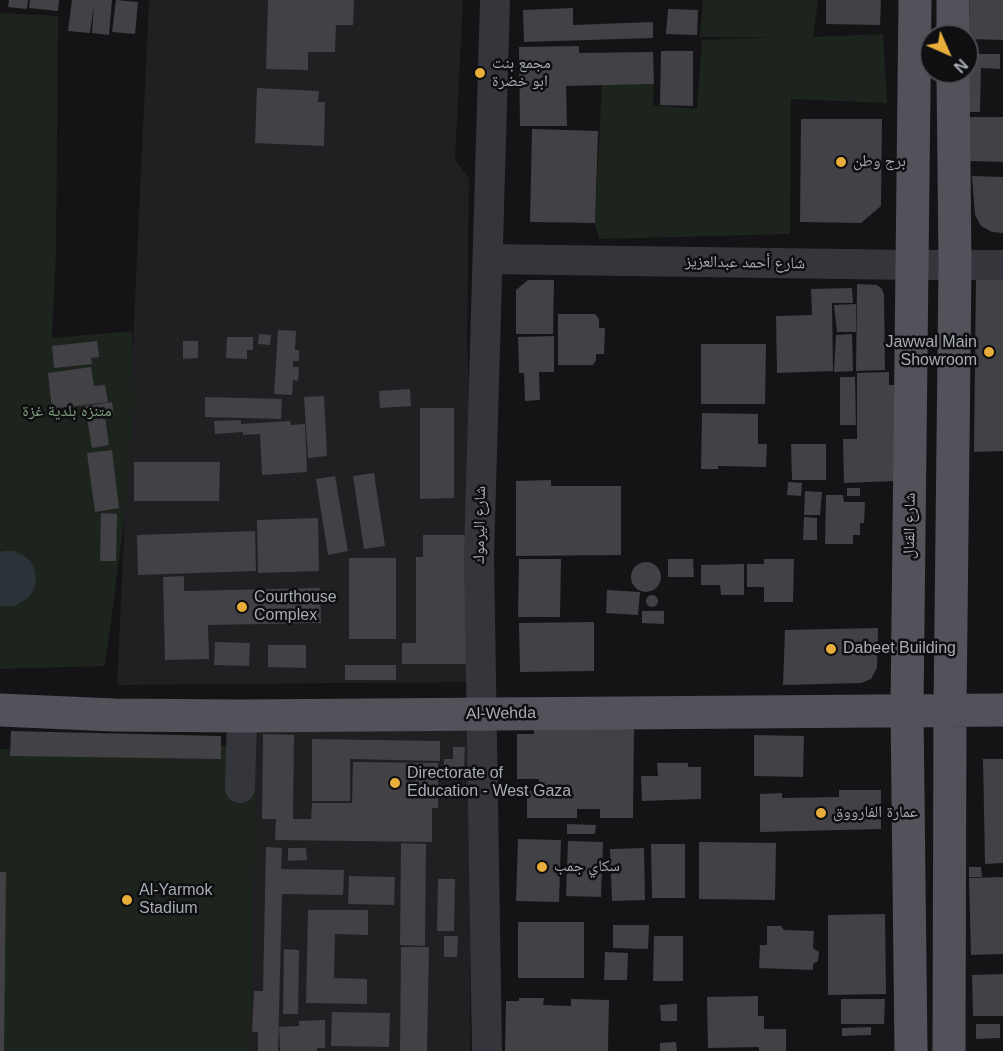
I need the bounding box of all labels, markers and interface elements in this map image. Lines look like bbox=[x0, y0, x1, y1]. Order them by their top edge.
north arrow bbox=[919, 24, 979, 84]
place label: مجمع بنت ابو خضرة bbox=[492, 54, 551, 92]
text: N bbox=[951, 56, 971, 76]
marker: مجمع بنت ابو خضرة bbox=[473, 66, 487, 80]
place label: برج وطن bbox=[853, 152, 906, 172]
marker: برج وطن bbox=[834, 155, 848, 169]
street label: شارع أحمد عبدالعزيز bbox=[685, 252, 805, 274]
place label: Jawwal Main Showroom bbox=[885, 333, 977, 371]
marker: Jawwal Main Showroom bbox=[982, 345, 996, 359]
park label: متنزه بلدية غزة bbox=[22, 402, 112, 422]
street label: شارع اليرموك bbox=[470, 486, 490, 564]
street label: شارع القنال bbox=[900, 493, 920, 559]
place label: Courthouse Complex bbox=[254, 588, 337, 626]
marker: Courthouse Complex bbox=[235, 600, 249, 614]
place label: Dabeet Building bbox=[843, 639, 956, 659]
marker: Dabeet Building bbox=[824, 642, 838, 656]
street label: Al-Wehda bbox=[466, 704, 536, 724]
place label: Directorate of Education - West Gaza bbox=[407, 764, 571, 802]
marker: Directorate of Education - West Gaza bbox=[388, 776, 402, 790]
place label: عمارة الفارووق bbox=[833, 803, 918, 823]
marker: عمارة الفارووق bbox=[814, 806, 828, 820]
place label: سكاي جمب bbox=[554, 857, 620, 877]
marker: سكاي جمب bbox=[535, 860, 549, 874]
place label: Al-Yarmok Stadium bbox=[139, 881, 212, 919]
marker: Al-Yarmok Stadium bbox=[120, 893, 134, 907]

